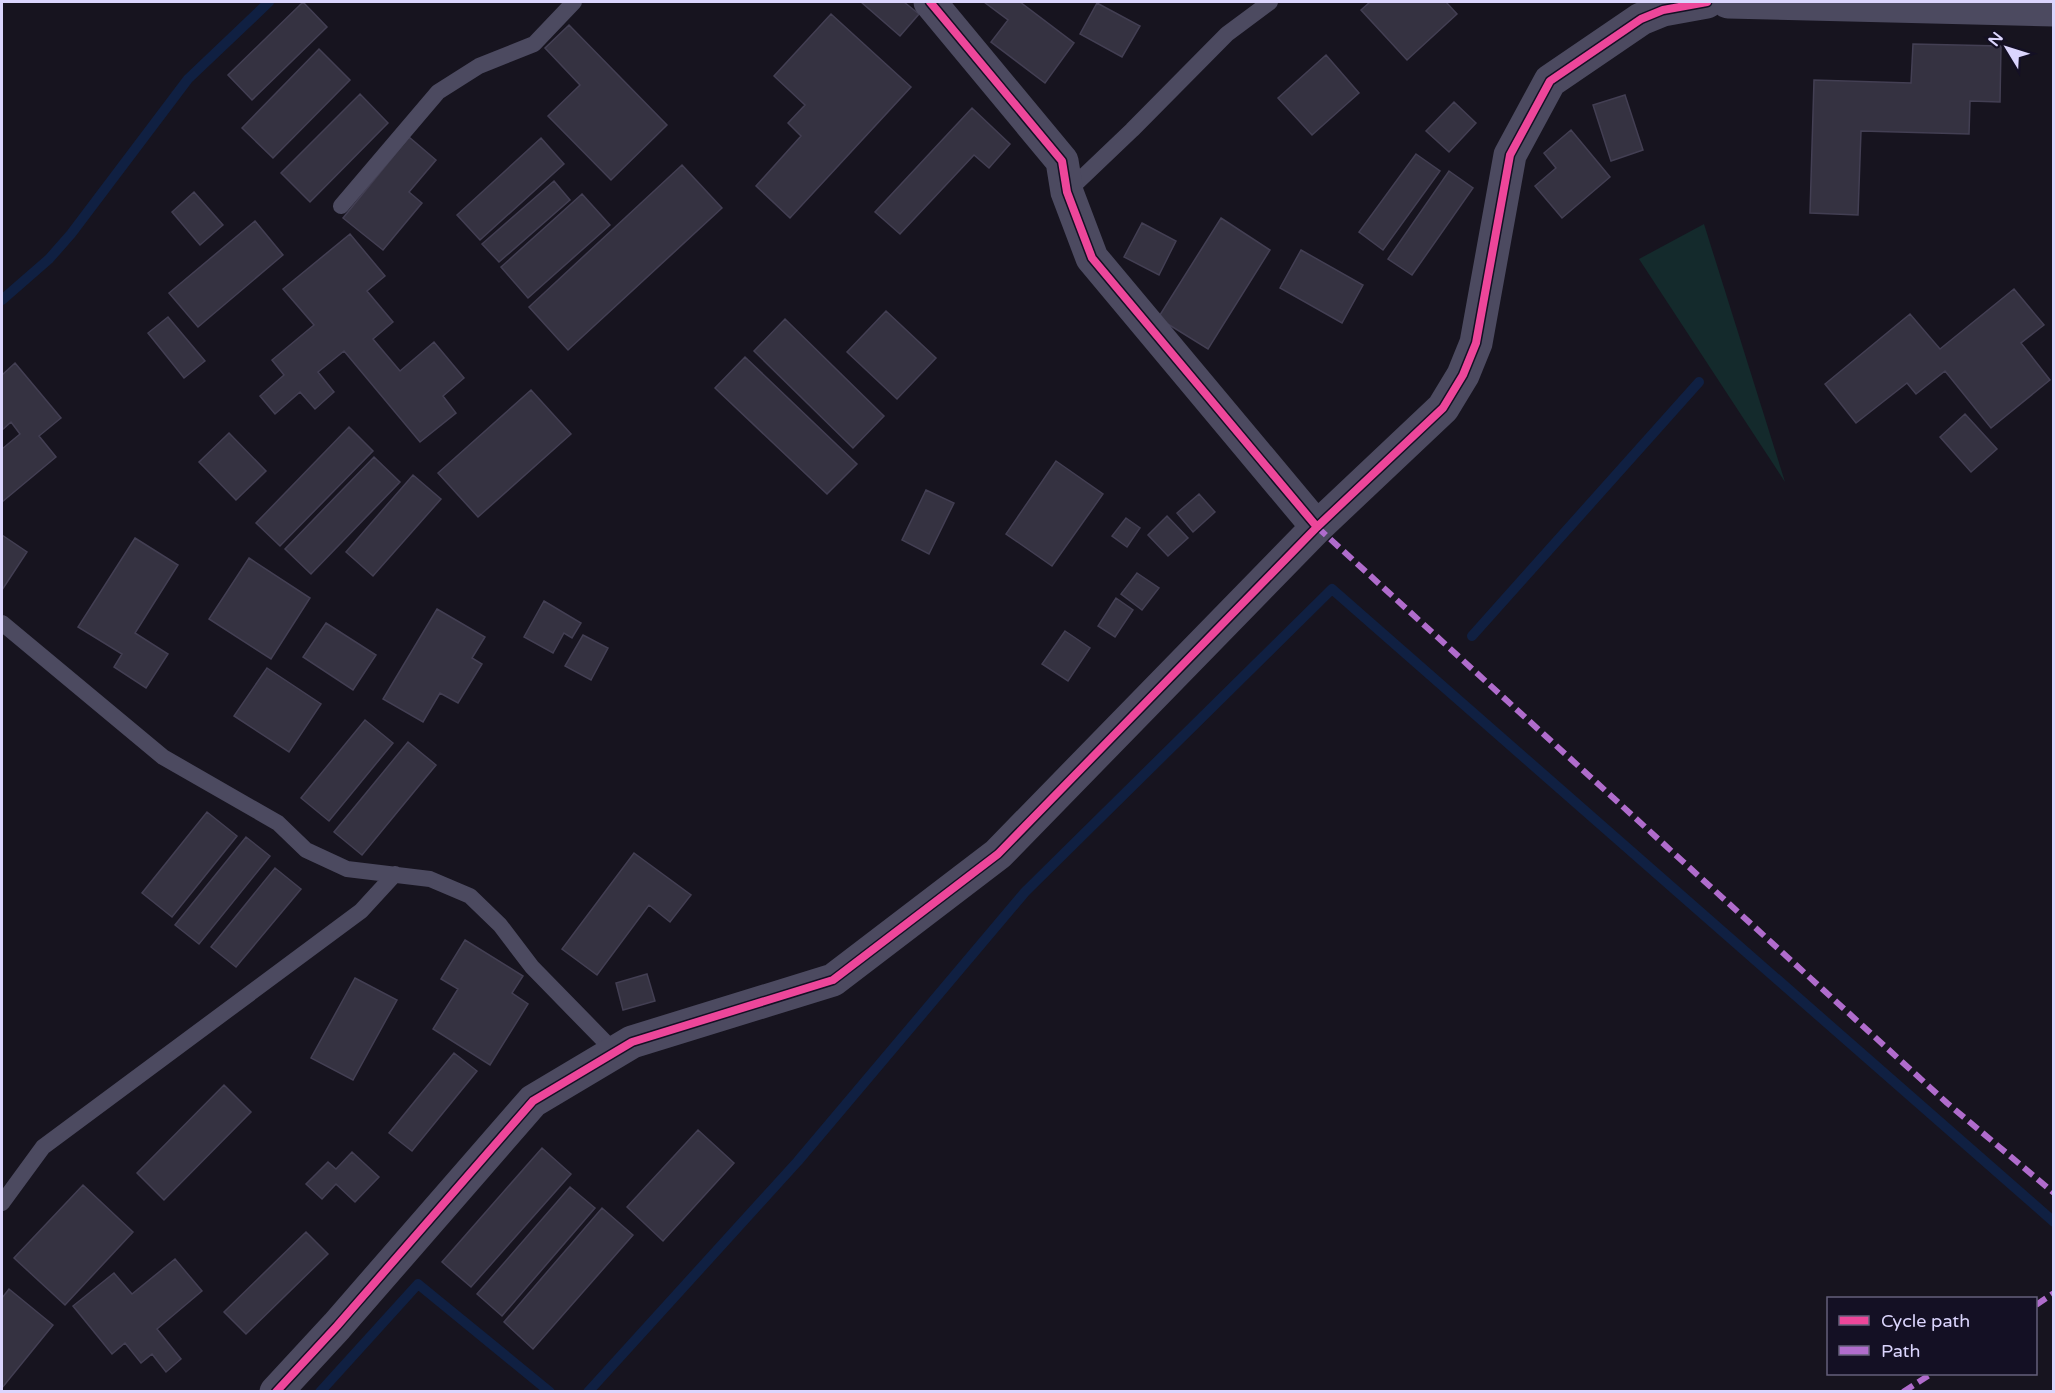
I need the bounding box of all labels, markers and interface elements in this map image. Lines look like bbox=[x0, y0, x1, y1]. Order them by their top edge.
north arrow bbox=[1977, 18, 2037, 78]
text: N bbox=[1984, 28, 2008, 51]
legend bbox=[1827, 1297, 2037, 1375]
text: Cycle path bbox=[1881, 1310, 1970, 1332]
text: Path bbox=[1881, 1340, 1920, 1362]

